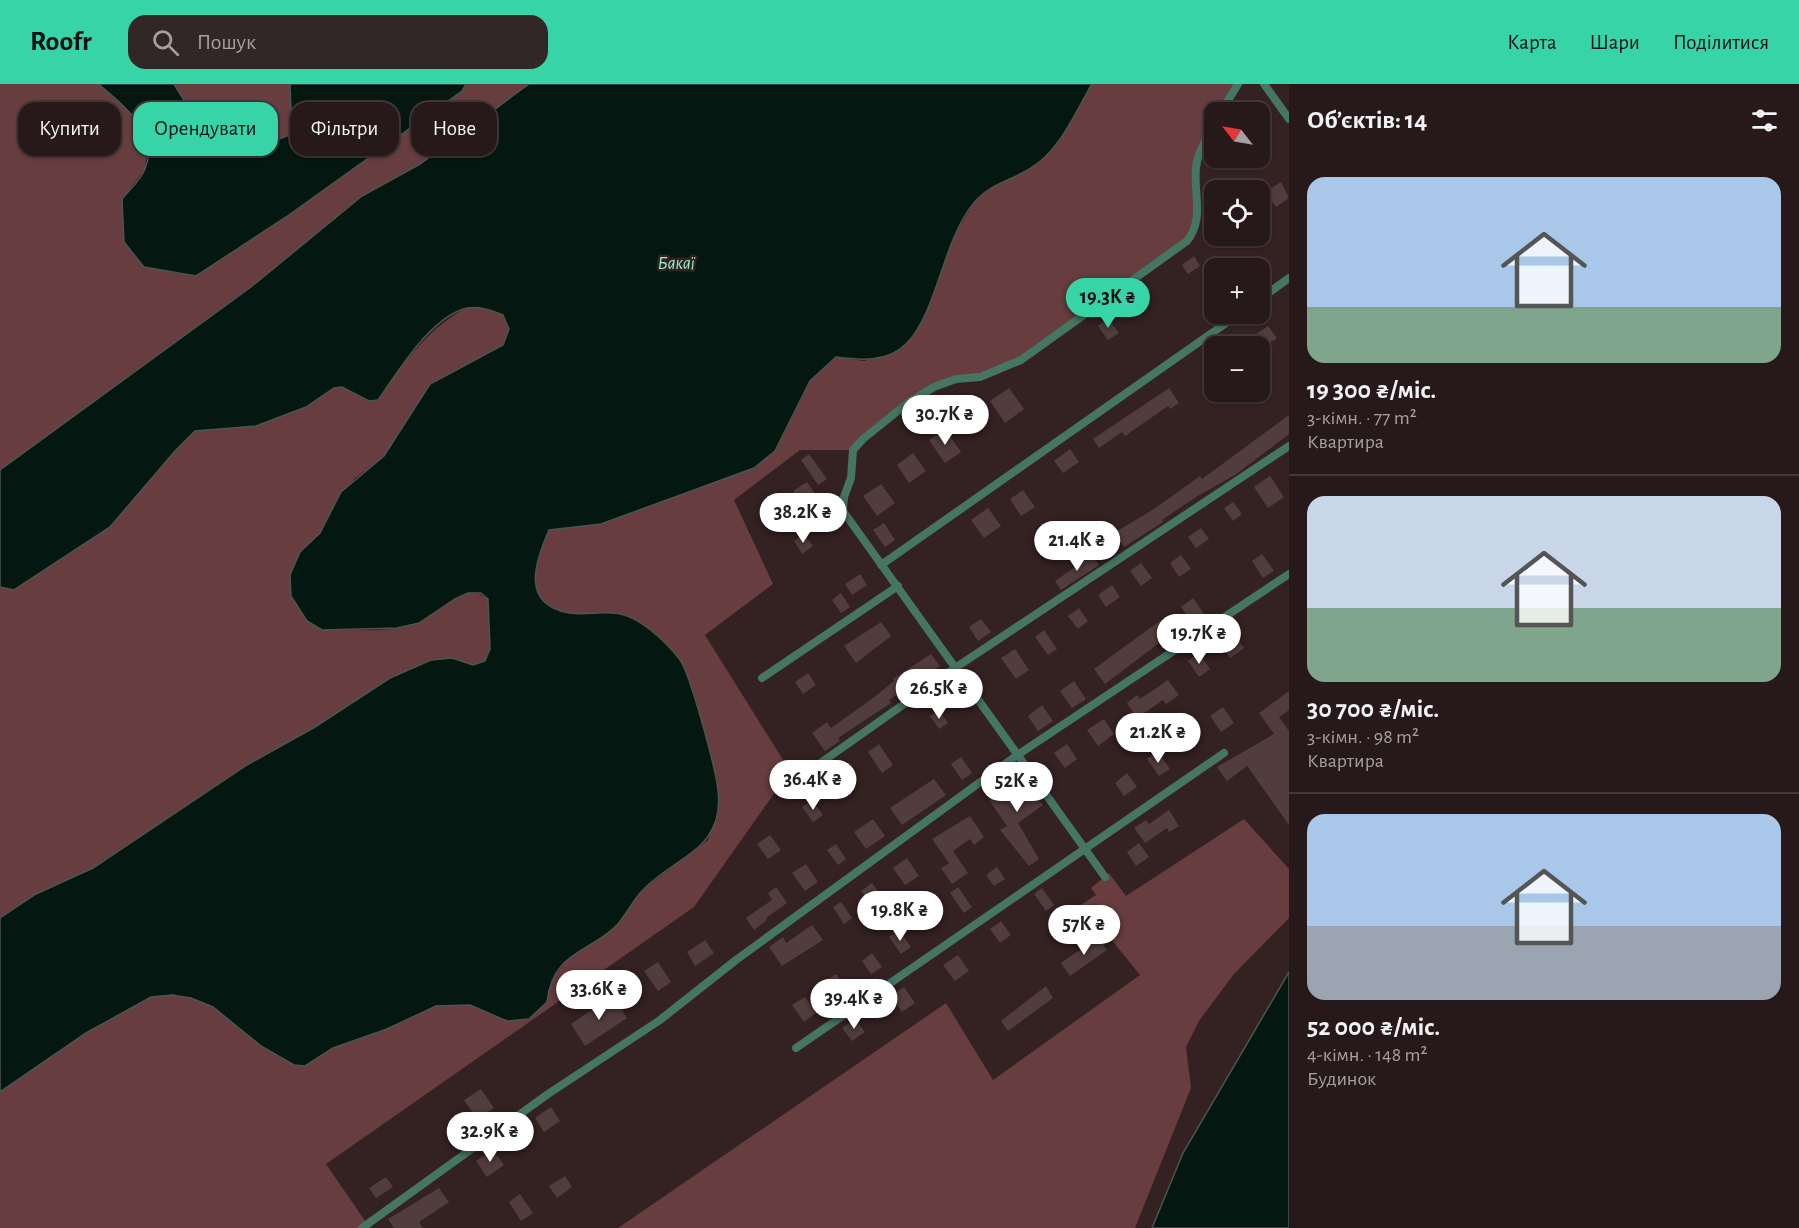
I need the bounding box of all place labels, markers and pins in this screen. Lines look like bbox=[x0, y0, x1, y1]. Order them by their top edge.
pin: 19.3K ₴ bbox=[1053, 278, 1163, 329]
pin: 30.7K ₴ bbox=[890, 395, 1000, 446]
pin: 38.2K ₴ bbox=[748, 493, 858, 544]
pin: 21.4K ₴ bbox=[1022, 521, 1132, 572]
pin: 19.7K ₴ bbox=[1144, 614, 1254, 665]
pin: 26.5K ₴ bbox=[884, 669, 994, 720]
pin: 21.2K ₴ bbox=[1103, 713, 1213, 764]
pin: 36.4K ₴ bbox=[758, 760, 868, 811]
pin: 52K ₴ bbox=[975, 762, 1059, 813]
pin: 19.8K ₴ bbox=[845, 891, 955, 942]
pin: 57K ₴ bbox=[1042, 905, 1126, 956]
pin: 33.6K ₴ bbox=[544, 970, 654, 1021]
pin: 39.4K ₴ bbox=[799, 979, 909, 1030]
pin: 32.9K ₴ bbox=[435, 1112, 545, 1163]

